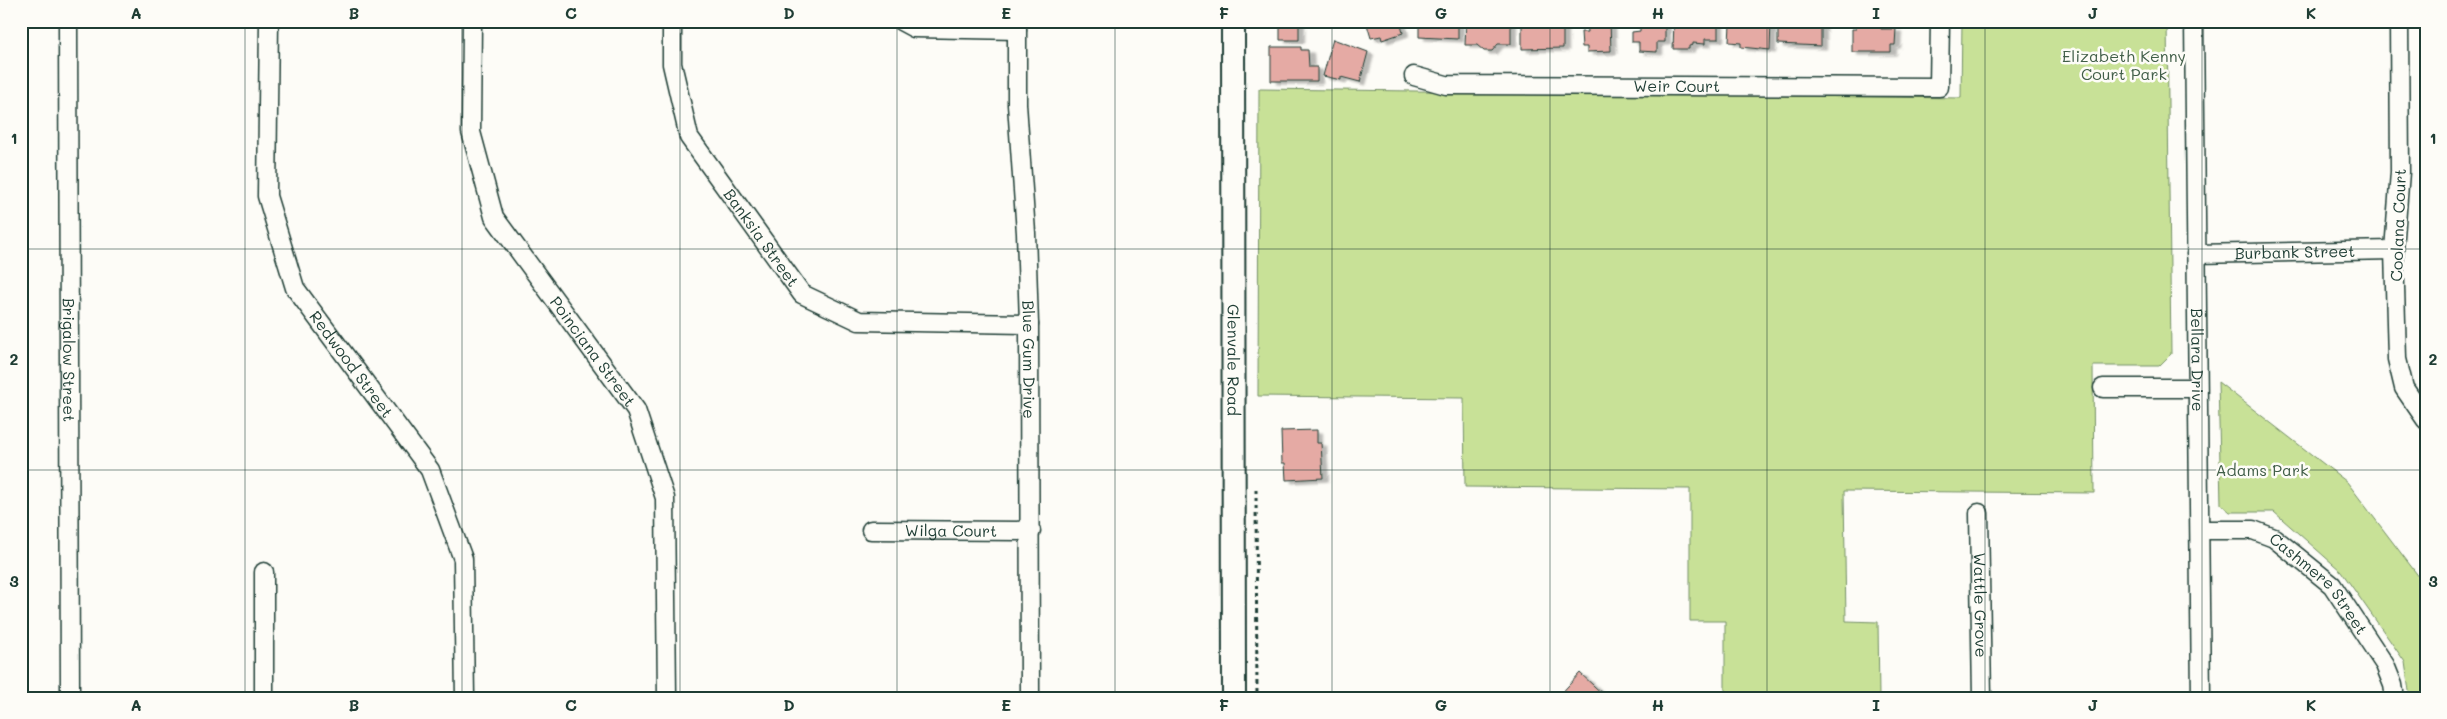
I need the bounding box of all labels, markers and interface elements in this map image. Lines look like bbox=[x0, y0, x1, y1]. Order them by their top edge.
text: A bbox=[130, 2, 142, 23]
text: B bbox=[349, 2, 359, 23]
text: C bbox=[565, 2, 577, 23]
text: D bbox=[783, 2, 795, 23]
text: E bbox=[1001, 2, 1011, 23]
text: F bbox=[1219, 2, 1229, 23]
text: G bbox=[1435, 2, 1447, 23]
text: H bbox=[1652, 2, 1664, 23]
text: I bbox=[1872, 2, 1880, 23]
text: J bbox=[2088, 2, 2098, 23]
text: K bbox=[2306, 2, 2316, 23]
park label: Elizabeth Kenny Court Park bbox=[2062, 45, 2186, 84]
street label: Weir Court bbox=[1633, 75, 1720, 96]
text: 1 bbox=[10, 127, 18, 148]
text: 1 bbox=[2429, 127, 2437, 148]
street label: Coolana Court bbox=[2385, 168, 2410, 282]
street label: Banksia Street bbox=[719, 184, 804, 291]
street label: Burbank Street bbox=[2235, 240, 2355, 263]
street label: Poinciana Street bbox=[546, 292, 641, 411]
street label: Brigalow Street bbox=[59, 298, 80, 422]
street label: Blue Gum Drive bbox=[1018, 300, 1040, 419]
street label: Glenvale Road bbox=[1223, 304, 1245, 416]
street label: Redwood Street bbox=[305, 306, 398, 422]
street label: Bellara Drive bbox=[2187, 308, 2209, 412]
text: 2 bbox=[10, 348, 19, 369]
text: 2 bbox=[2429, 348, 2438, 369]
park label: Adams Park bbox=[2215, 459, 2309, 480]
street label: Wilga Court bbox=[905, 519, 997, 541]
street label: Cashmere Street bbox=[2265, 528, 2373, 638]
street label: Wattle Grove bbox=[1970, 552, 1992, 658]
text: 3 bbox=[9, 570, 19, 591]
text: 3 bbox=[2428, 570, 2438, 591]
text: A bbox=[130, 694, 142, 715]
text: B bbox=[349, 694, 359, 715]
text: C bbox=[565, 694, 577, 715]
text: D bbox=[783, 694, 795, 715]
text: E bbox=[1001, 694, 1011, 715]
text: F bbox=[1219, 694, 1229, 715]
text: G bbox=[1435, 694, 1447, 715]
text: H bbox=[1652, 694, 1664, 715]
text: I bbox=[1872, 694, 1880, 715]
text: J bbox=[2088, 694, 2098, 715]
text: K bbox=[2306, 694, 2316, 715]

